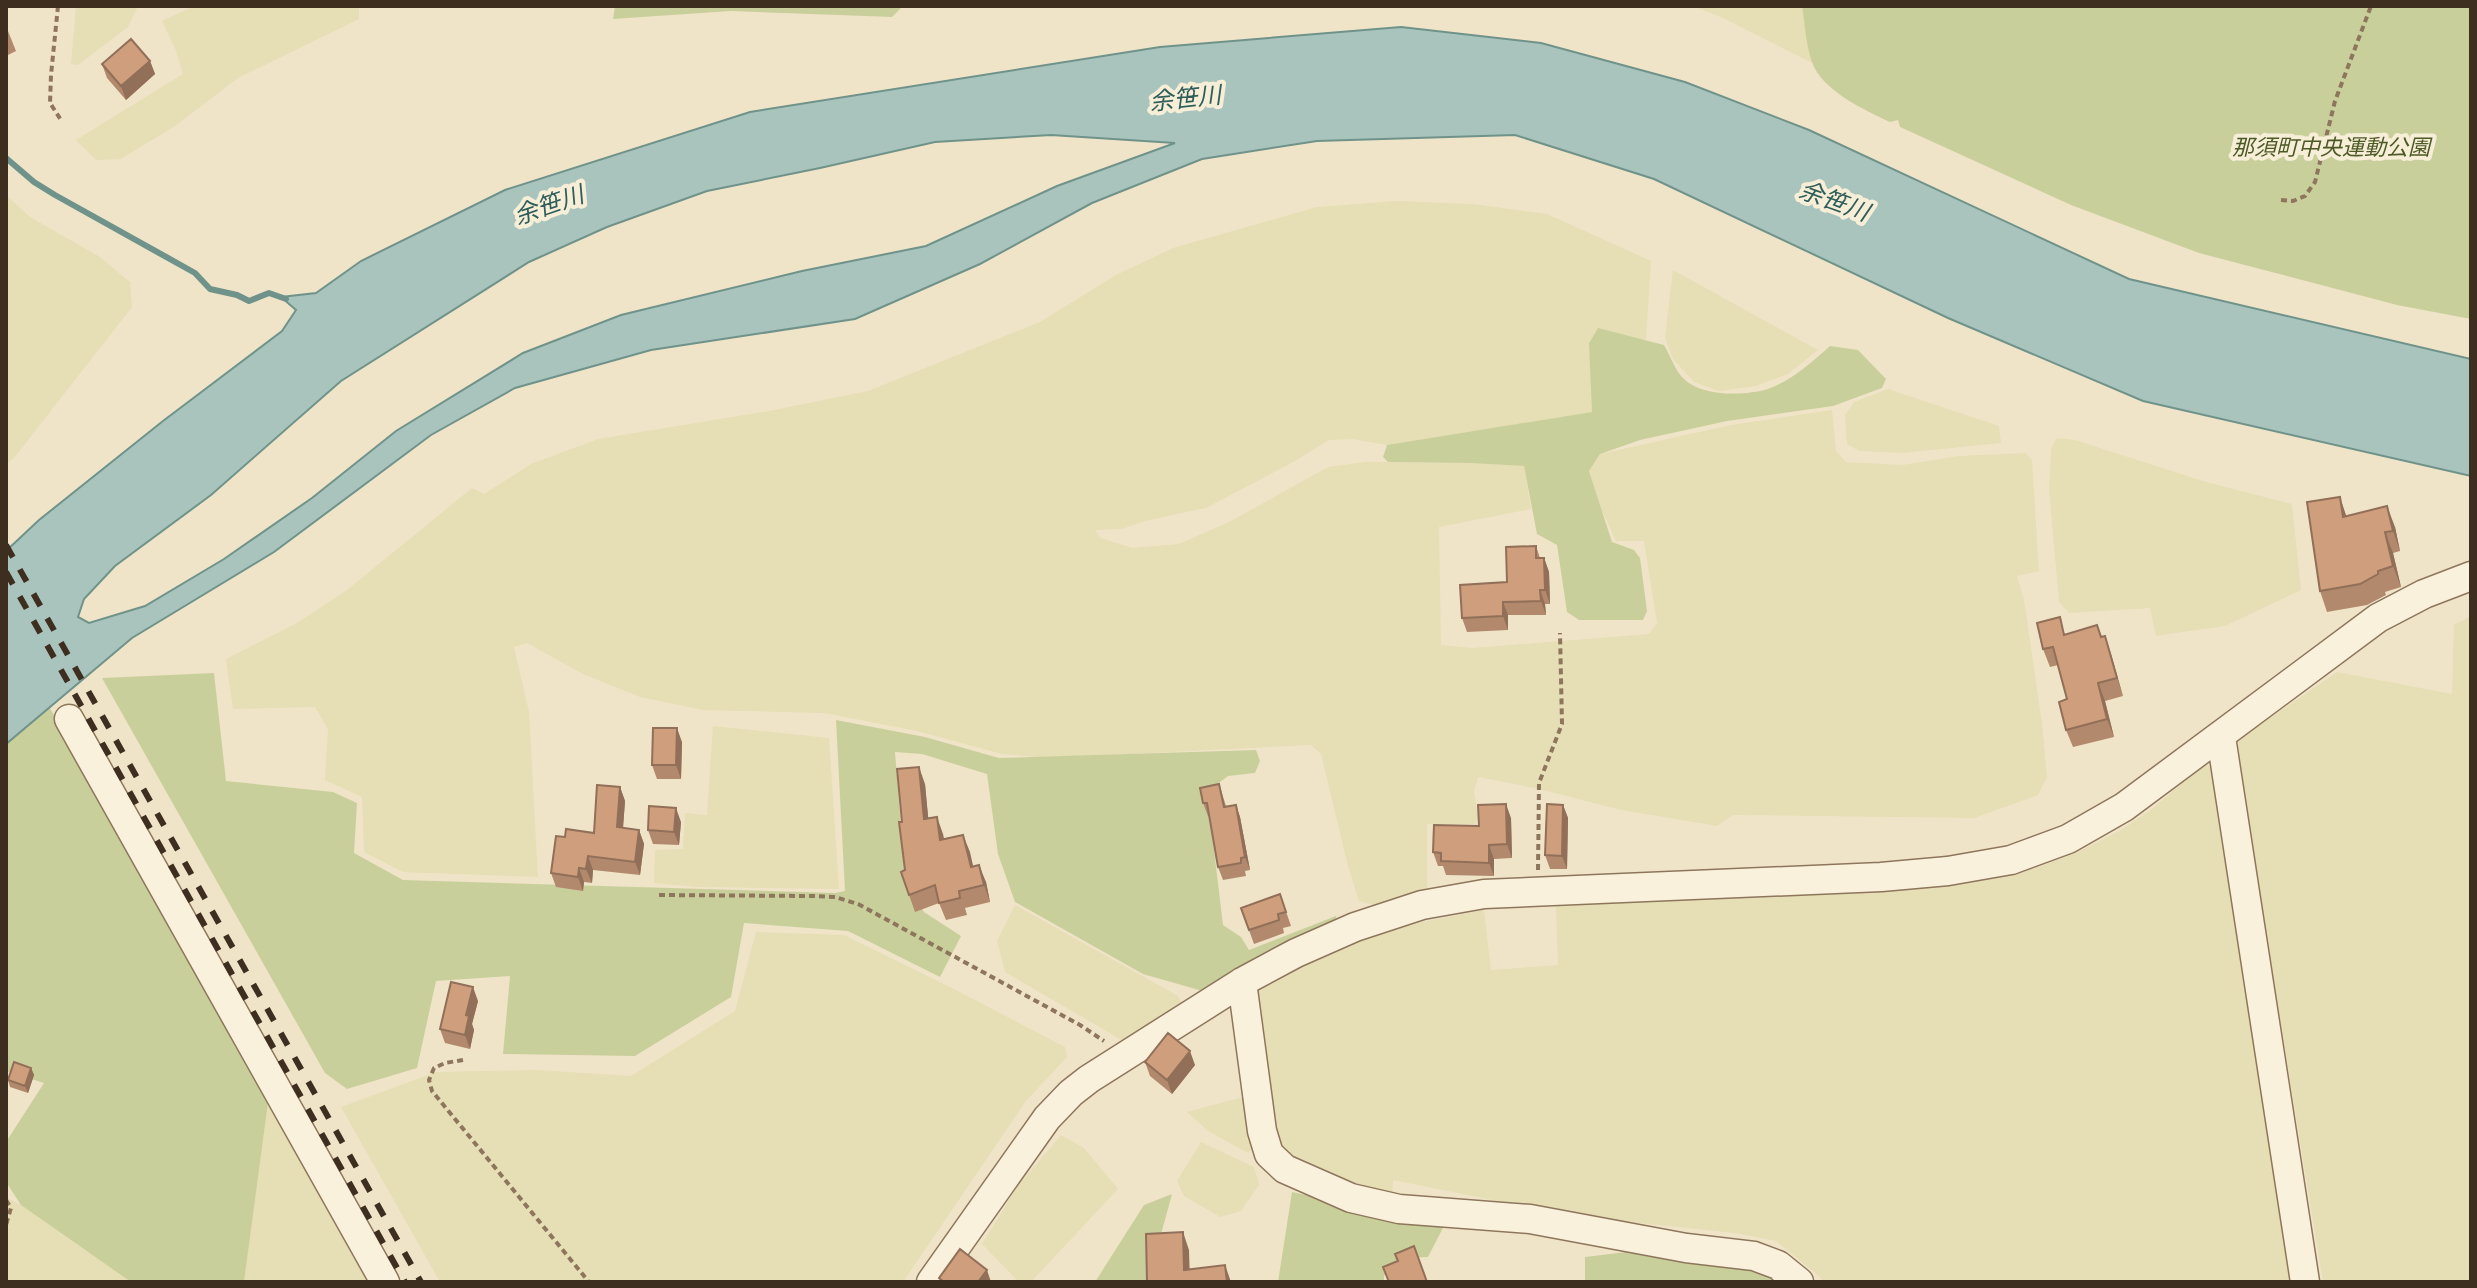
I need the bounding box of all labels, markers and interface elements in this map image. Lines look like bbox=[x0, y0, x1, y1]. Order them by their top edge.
water label: 余笹川 bbox=[1147, 75, 1226, 117]
park label: 那須町中央運動公園 bbox=[2232, 129, 2433, 162]
water label: 余笹川 bbox=[1795, 170, 1878, 229]
water label: 余笹川 bbox=[508, 174, 591, 231]

